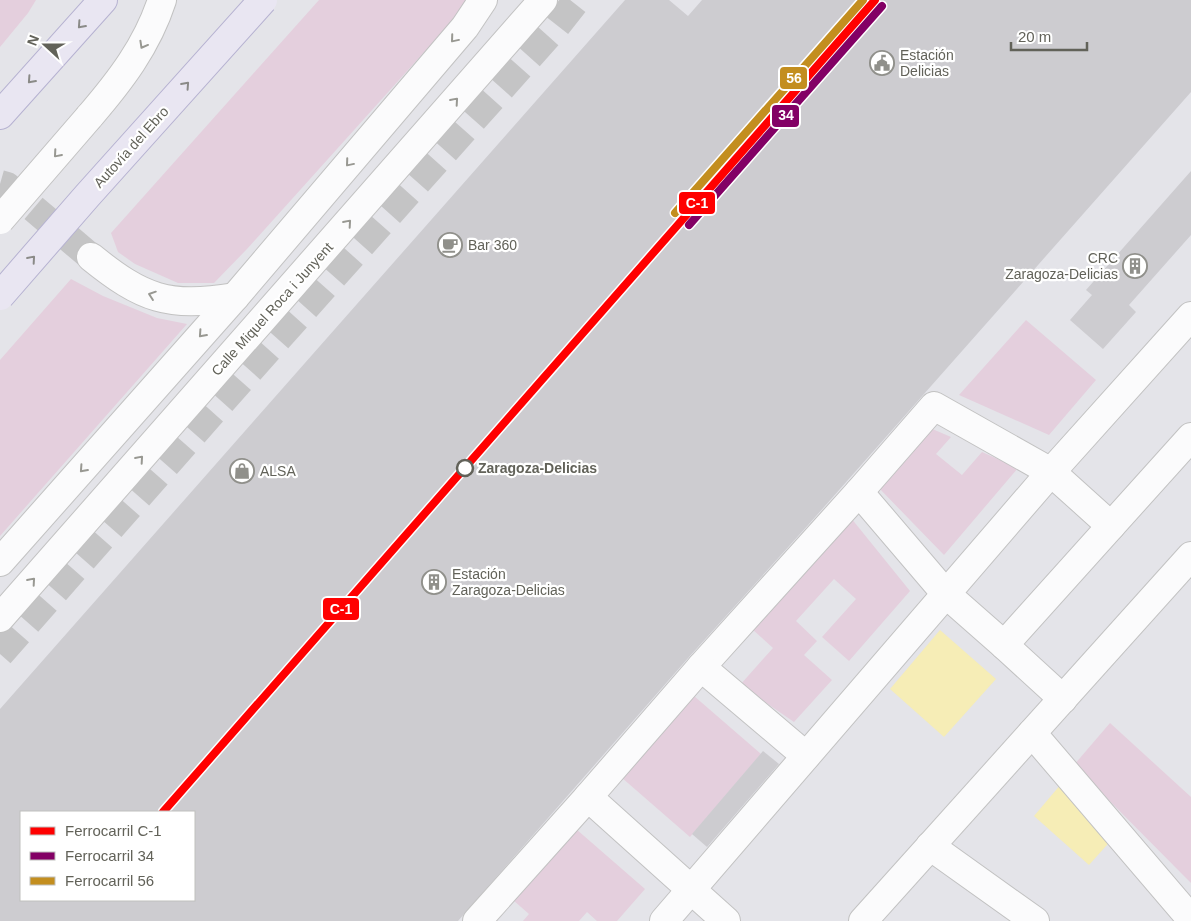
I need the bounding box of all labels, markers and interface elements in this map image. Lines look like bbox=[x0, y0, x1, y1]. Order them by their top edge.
one-way arrow bbox=[77, 19, 86, 28]
north arrow bbox=[20, 20, 70, 70]
scale bar bbox=[1011, 20, 1087, 52]
text: 20 m bbox=[1018, 28, 1051, 45]
text: N bbox=[24, 33, 42, 48]
one-way arrow bbox=[451, 33, 460, 42]
one-way arrow bbox=[140, 39, 150, 48]
place label: Estación Delicias bbox=[900, 47, 954, 79]
public building icon: Estación Delicias bbox=[869, 50, 895, 76]
line badge: 56 bbox=[779, 66, 808, 90]
text: 56 bbox=[786, 70, 802, 86]
one-way arrow bbox=[28, 75, 37, 84]
one-way arrow bbox=[180, 82, 189, 91]
one-way arrow bbox=[449, 98, 458, 107]
street label: Autovía del Ebro bbox=[90, 103, 172, 191]
line badge: 34 bbox=[771, 104, 800, 128]
text: 34 bbox=[778, 107, 794, 123]
one-way arrow bbox=[54, 149, 63, 158]
one-way arrow bbox=[346, 157, 354, 166]
line badge: C-1 bbox=[678, 191, 716, 215]
text: C-1 bbox=[686, 195, 708, 211]
one-way arrow bbox=[342, 220, 351, 229]
cafe icon: Bar 360 bbox=[437, 232, 463, 258]
place label: Bar 360 bbox=[468, 237, 517, 253]
street label: Calle Miquel Roca i Junyent bbox=[208, 239, 336, 379]
place label: CRC Zaragoza-Delicias bbox=[1005, 250, 1118, 282]
building icon: CRC Zaragoza-Delicias bbox=[1122, 253, 1148, 279]
one-way arrow bbox=[26, 256, 35, 265]
one-way arrow bbox=[148, 291, 157, 301]
one-way arrow bbox=[199, 328, 208, 337]
one-way arrow bbox=[134, 456, 142, 465]
shop icon: ALSA bbox=[229, 458, 255, 484]
marker: Zaragoza-Delicias bbox=[456, 459, 474, 477]
place label: Zaragoza-Delicias bbox=[478, 460, 597, 476]
one-way arrow bbox=[80, 463, 89, 472]
place label: ALSA bbox=[260, 463, 296, 479]
place label: Estación Zaragoza-Delicias bbox=[452, 566, 565, 598]
building icon: Estación Zaragoza-Delicias bbox=[421, 569, 447, 595]
one-way arrow bbox=[26, 578, 35, 587]
line badge: C-1 bbox=[322, 597, 360, 621]
text: C-1 bbox=[330, 601, 352, 617]
legend bbox=[20, 811, 195, 901]
text: Ferrocarril C-1 bbox=[65, 822, 162, 839]
text: Ferrocarril 34 bbox=[65, 847, 154, 864]
text: Ferrocarril 56 bbox=[65, 872, 154, 889]

